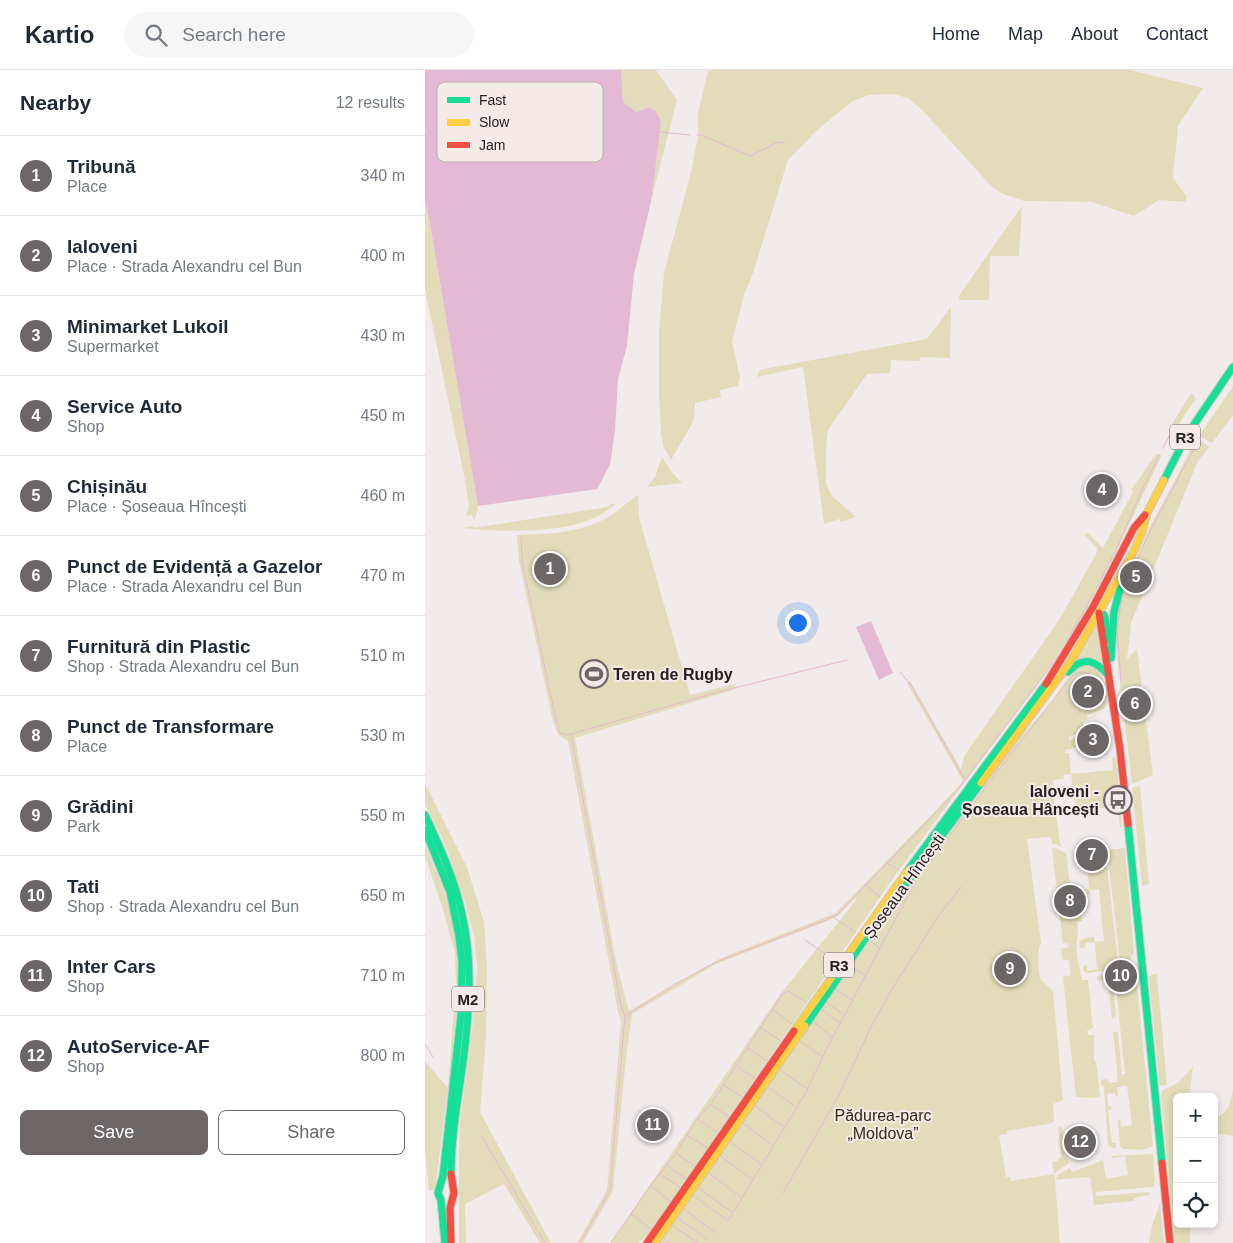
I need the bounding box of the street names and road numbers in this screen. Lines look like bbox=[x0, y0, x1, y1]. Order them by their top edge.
road number: R3 bbox=[1170, 424, 1200, 450]
street label: Șoseaua Hîncești bbox=[860, 830, 948, 942]
road number: R3 bbox=[824, 952, 854, 978]
road number: M2 bbox=[452, 986, 484, 1012]

